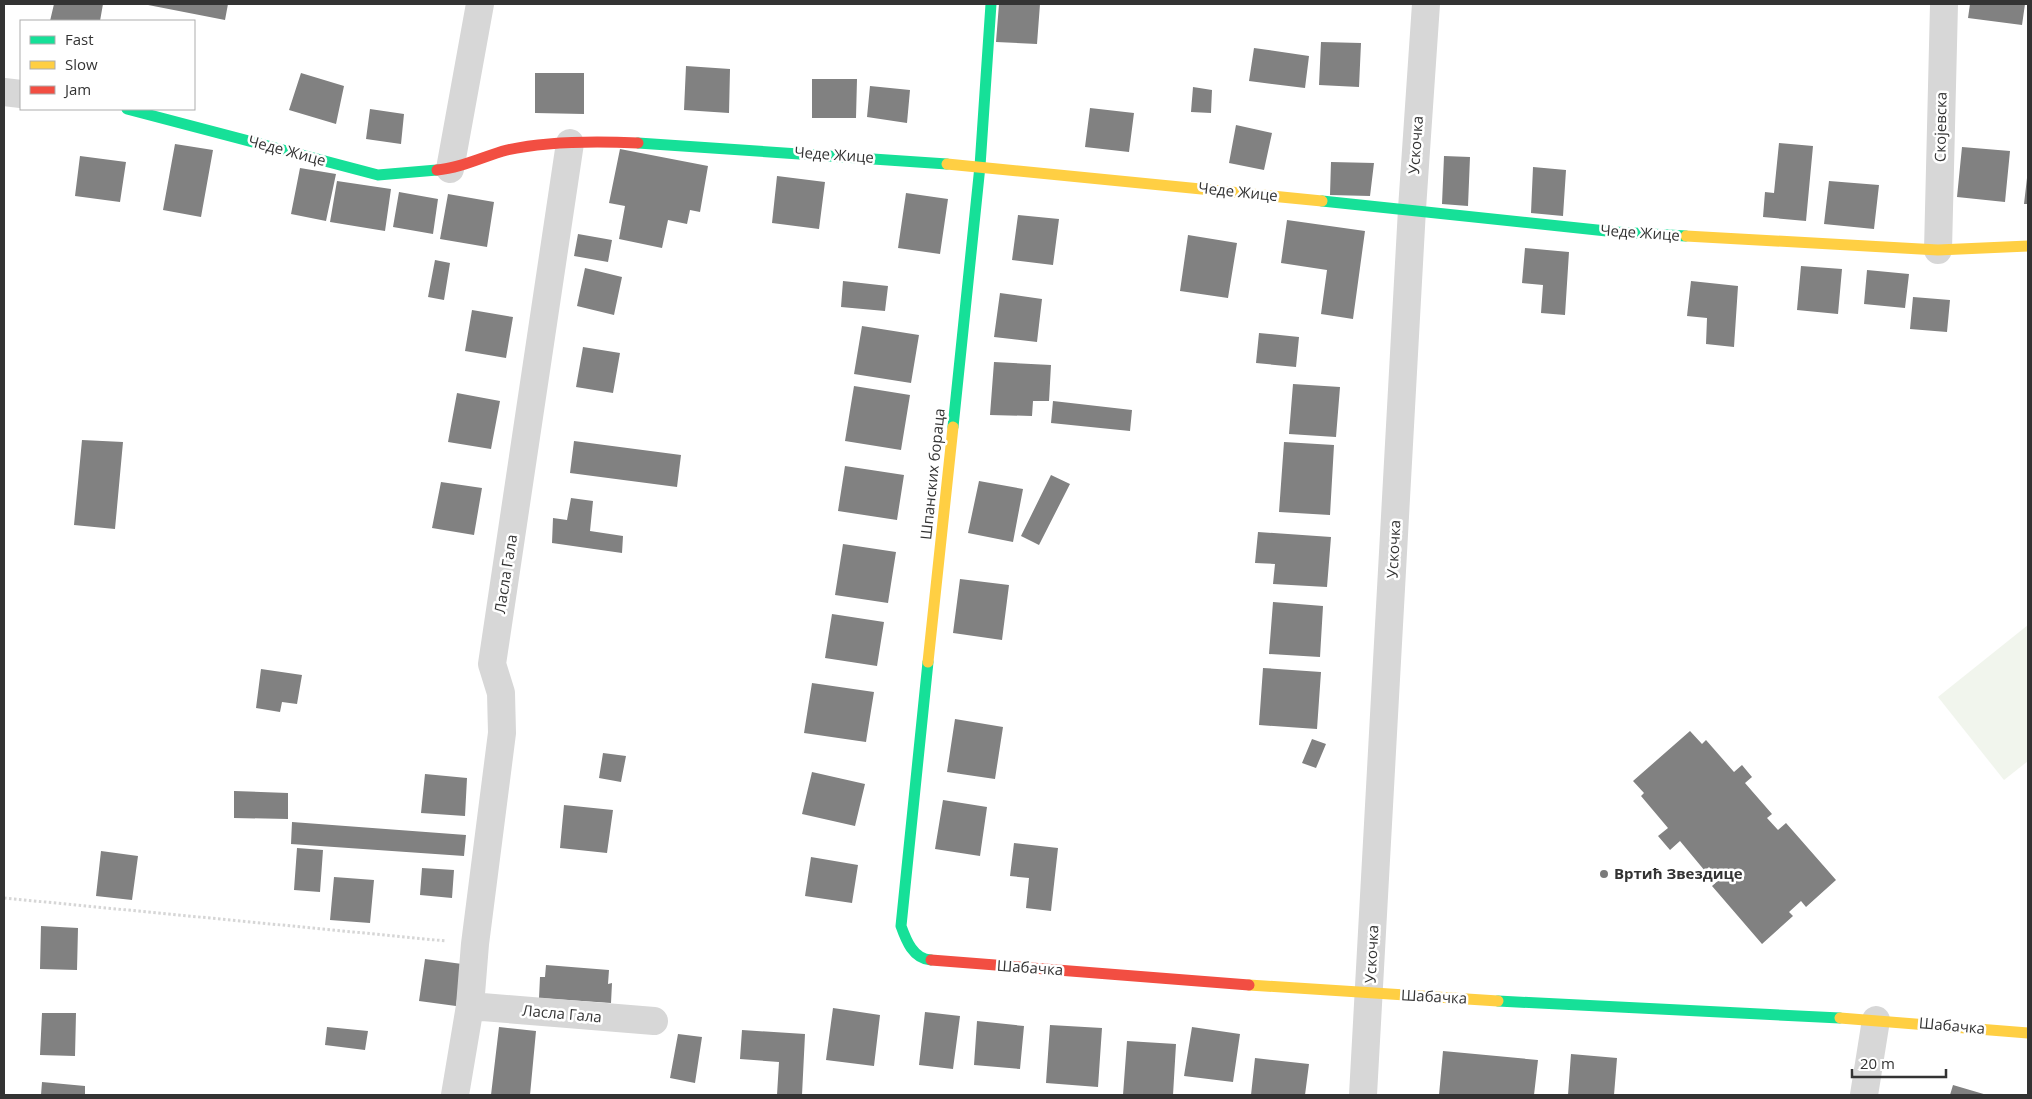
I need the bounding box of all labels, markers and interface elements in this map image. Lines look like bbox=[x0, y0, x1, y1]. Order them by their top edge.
legend bbox=[20, 20, 195, 110]
text: Fast bbox=[65, 29, 94, 49]
text: Slow bbox=[65, 54, 98, 74]
text: Jam bbox=[63, 79, 91, 99]
street label: Скојевска bbox=[1929, 92, 1951, 162]
street label: Ускочка bbox=[1403, 115, 1427, 175]
street label: Чеде Жице bbox=[246, 130, 328, 170]
street label: Чеде Жице bbox=[794, 141, 875, 167]
street label: Чеде Жице bbox=[1197, 177, 1279, 205]
street label: Чеде Жице bbox=[1600, 219, 1681, 245]
street label: Шпанских бораца bbox=[915, 407, 949, 541]
street label: Ускочка bbox=[1381, 519, 1405, 579]
street label: Ласла Гала bbox=[489, 533, 521, 615]
place label: Вртић Звездице bbox=[1614, 863, 1743, 883]
marker: Вртић Звездице bbox=[1598, 868, 1610, 880]
street label: Ускочка bbox=[1359, 924, 1383, 984]
street label: Шабачка bbox=[996, 955, 1064, 979]
street label: Шабачка bbox=[1400, 984, 1468, 1008]
street label: Ласла Гала bbox=[521, 1000, 603, 1026]
street label: Шабачка bbox=[1918, 1012, 1986, 1038]
scale bar bbox=[1852, 1046, 1946, 1078]
text: 20 m bbox=[1860, 1053, 1895, 1073]

